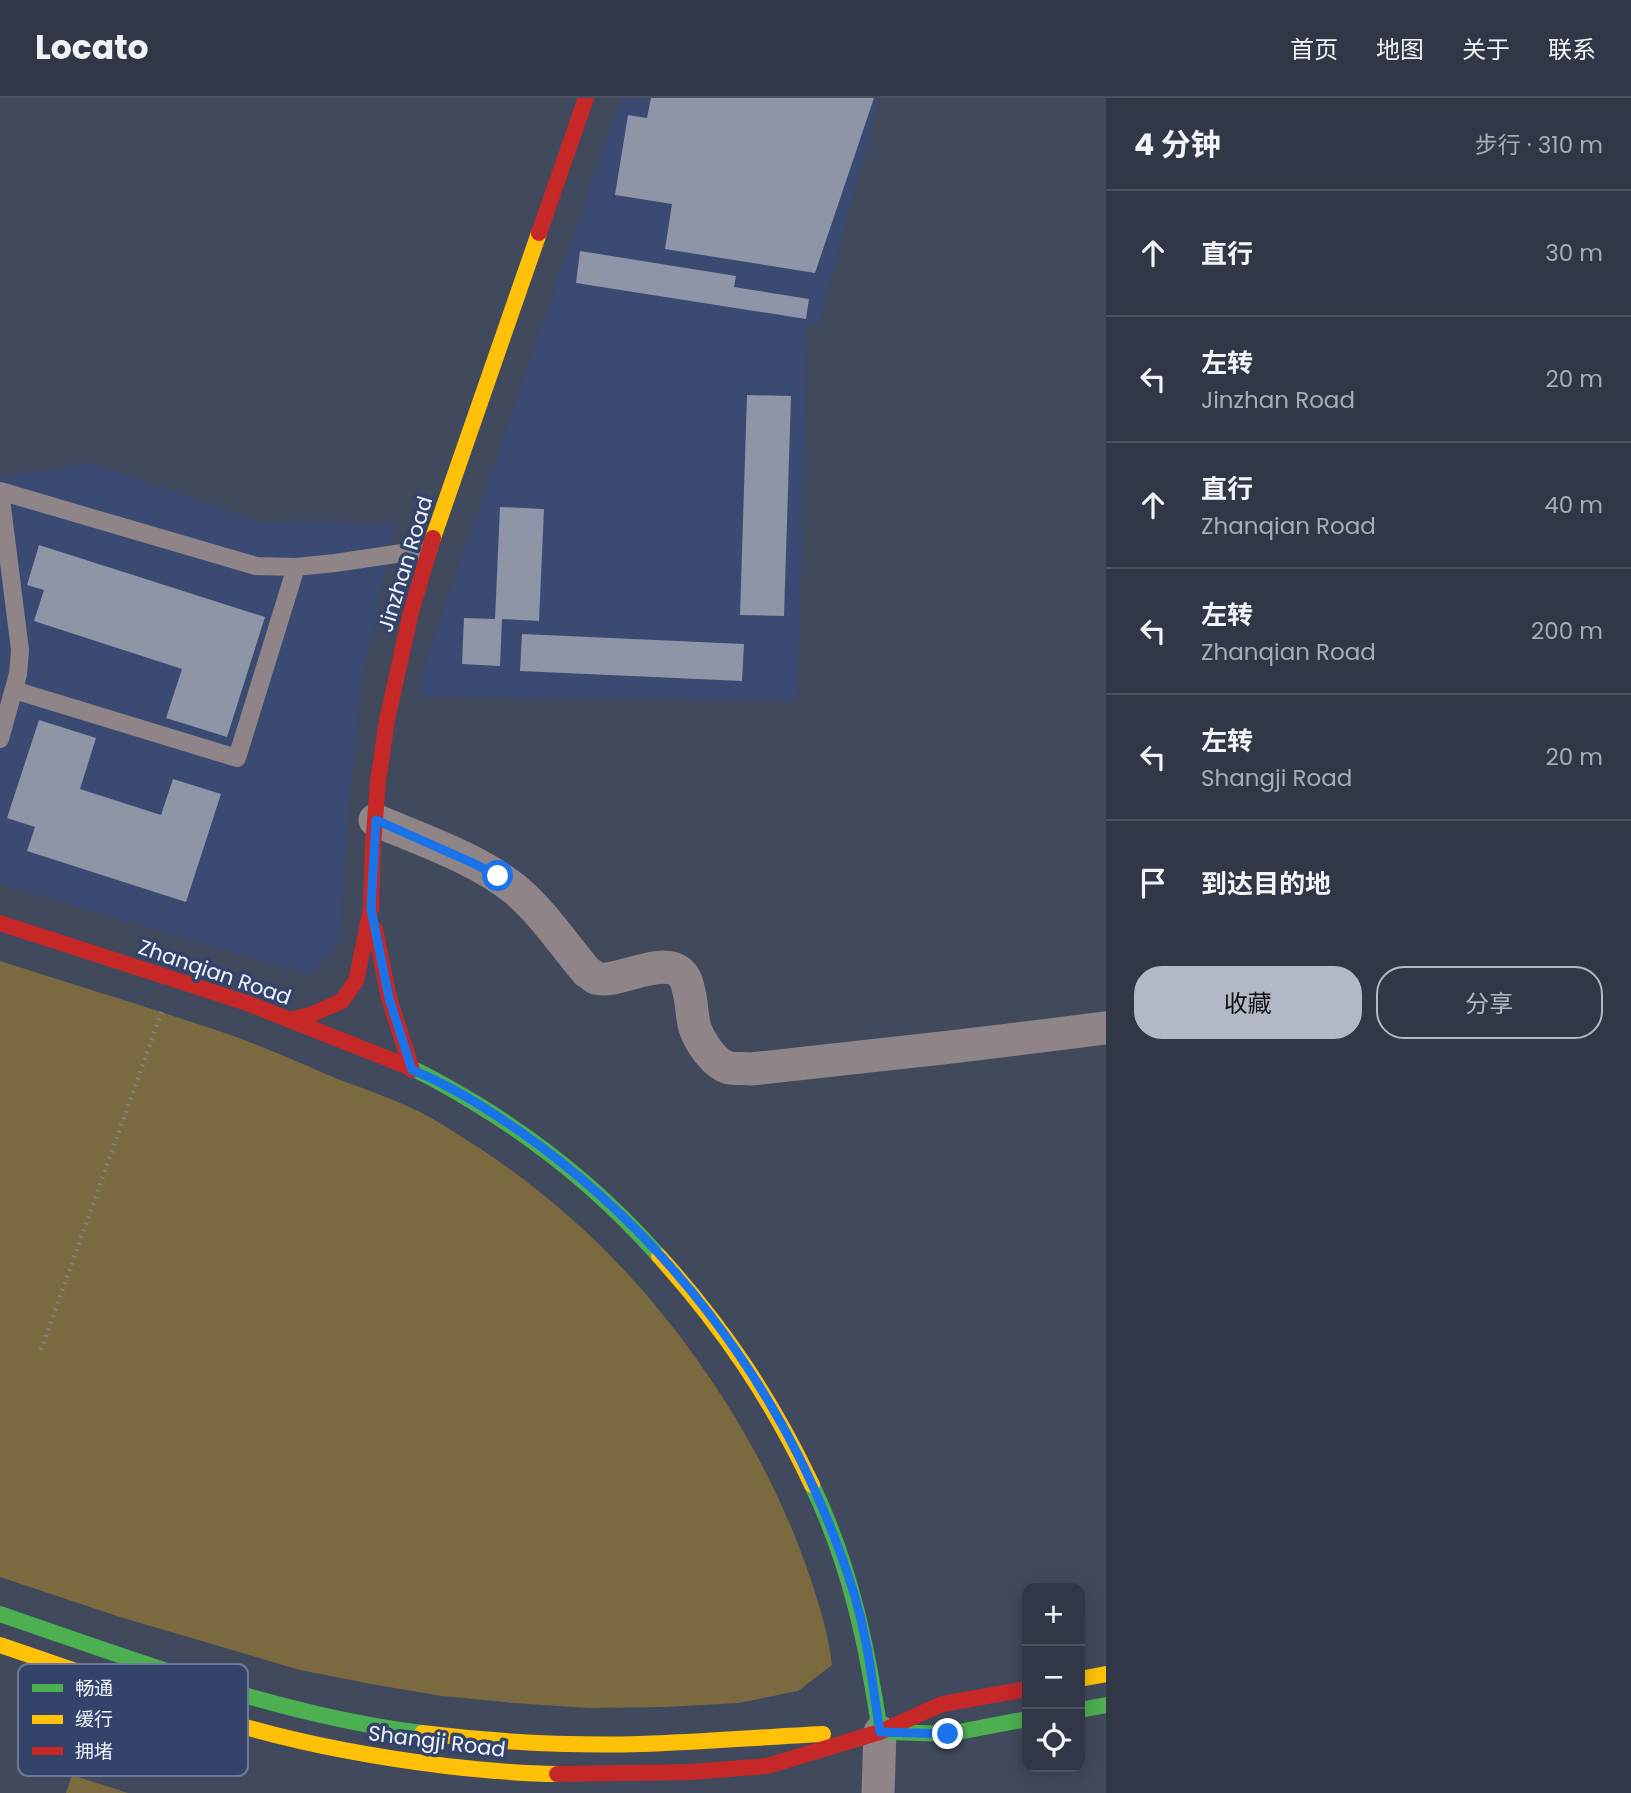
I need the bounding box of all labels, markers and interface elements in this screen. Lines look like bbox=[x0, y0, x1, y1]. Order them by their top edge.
text: Locato bbox=[35, 24, 149, 71]
text: 首页 bbox=[1290, 33, 1338, 66]
text: 地图 bbox=[1376, 33, 1424, 66]
text: 关于 bbox=[1462, 33, 1510, 66]
text: 联系 bbox=[1548, 33, 1596, 66]
text: 4 分钟 bbox=[1134, 123, 1221, 166]
text: 步行 · 310 m bbox=[1475, 129, 1603, 161]
icon: ahead bbox=[1134, 234, 1172, 272]
text: 直行 bbox=[1201, 236, 1253, 272]
text: 30 m bbox=[1545, 237, 1603, 269]
text: 左转 bbox=[1201, 345, 1253, 381]
icon: left bbox=[1134, 360, 1172, 398]
text: 20 m bbox=[1545, 363, 1603, 395]
text: Jinzhan Road bbox=[1201, 384, 1355, 416]
text: 直行 bbox=[1201, 471, 1253, 507]
icon: ahead bbox=[1134, 486, 1172, 524]
text: 40 m bbox=[1544, 489, 1603, 521]
street label: Jinzhan Road bbox=[371, 493, 439, 635]
text: Zhanqian Road bbox=[1201, 510, 1376, 542]
text: 左转 bbox=[1201, 597, 1253, 633]
icon: left bbox=[1134, 612, 1172, 650]
text: 200 m bbox=[1531, 615, 1603, 647]
text: Zhanqian Road bbox=[1201, 636, 1376, 668]
text: 左转 bbox=[1201, 723, 1253, 759]
icon: left bbox=[1134, 738, 1172, 776]
text: 20 m bbox=[1545, 741, 1603, 773]
text: Shangji Road bbox=[1201, 762, 1352, 794]
route start bbox=[482, 860, 513, 891]
icon: arrive bbox=[1134, 864, 1172, 902]
text: 到达目的地 bbox=[1201, 866, 1331, 902]
street label: Zhanqian Road bbox=[135, 932, 295, 1012]
button: 收藏 bbox=[1134, 966, 1362, 1039]
button: 分享 bbox=[1376, 966, 1603, 1039]
map controls bbox=[1022, 1583, 1085, 1772]
button: + bbox=[1022, 1583, 1085, 1646]
button: − bbox=[1022, 1646, 1085, 1709]
legend bbox=[18, 1664, 248, 1776]
text: 畅通 bbox=[75, 1675, 113, 1702]
text: 缓行 bbox=[75, 1706, 113, 1733]
button: locate bbox=[1022, 1709, 1085, 1772]
street label: Shangji Road bbox=[367, 1718, 507, 1764]
route end bbox=[932, 1718, 963, 1749]
text: 拥堵 bbox=[75, 1738, 113, 1765]

